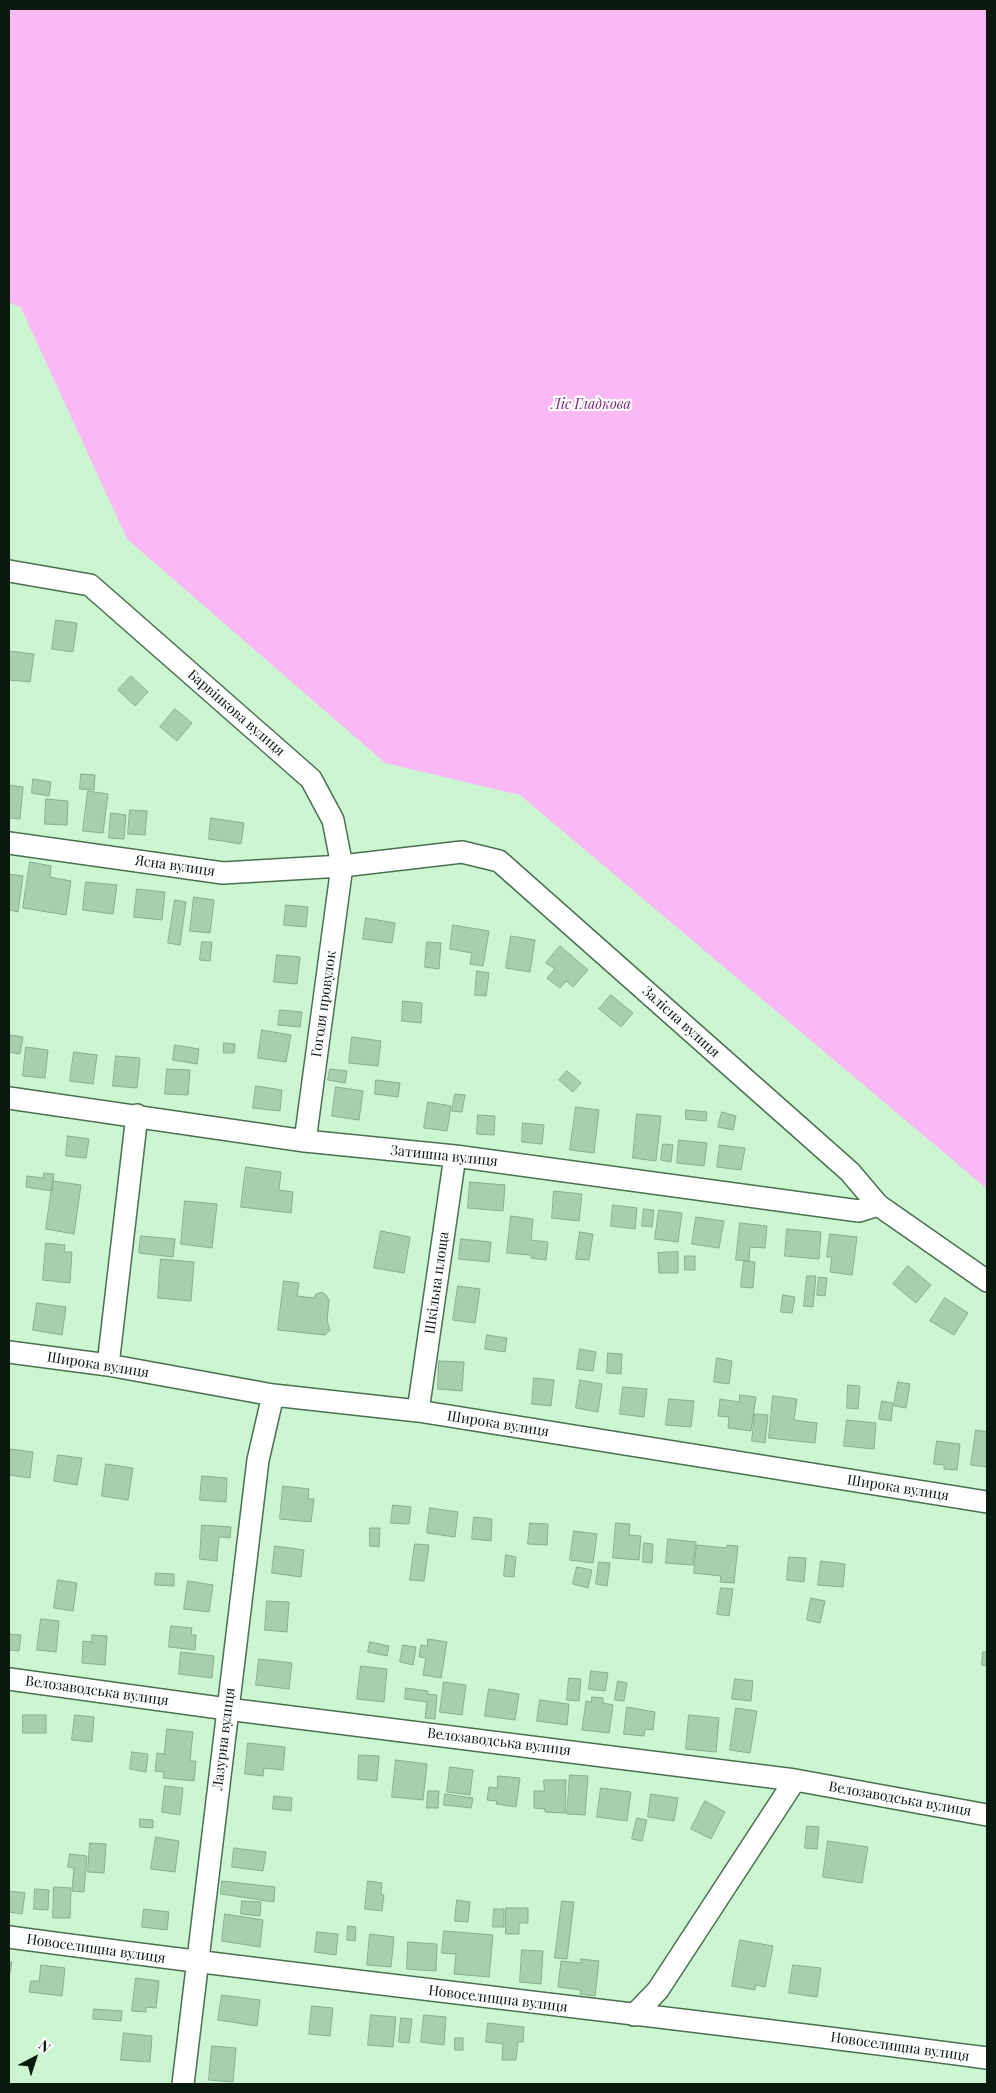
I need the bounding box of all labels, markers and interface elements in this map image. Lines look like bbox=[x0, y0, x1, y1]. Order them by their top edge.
park label: Ліс Гладкова bbox=[551, 397, 631, 413]
street label: Барвінкова вулиця bbox=[184, 666, 288, 760]
street label: Ясна вулиця bbox=[134, 852, 216, 880]
street label: Гоголя провулок bbox=[308, 950, 340, 1058]
street label: Залісна вулиця bbox=[639, 983, 723, 1061]
street label: Затишна вулиця bbox=[389, 1142, 499, 1170]
street label: Шкільна площа bbox=[421, 1231, 453, 1335]
street label: Широка вулиця bbox=[46, 1349, 150, 1381]
street label: Широка вулиця bbox=[446, 1408, 550, 1440]
street label: Широка вулиця bbox=[846, 1472, 950, 1504]
street label: Велозаводська вулиця bbox=[24, 1673, 170, 1709]
street label: Лазурна вулиця bbox=[209, 1687, 239, 1791]
street label: Велозаводська вулиця bbox=[426, 1725, 572, 1759]
street label: Велозаводська вулиця bbox=[827, 1778, 973, 1820]
street label: Новоселищна вулиця bbox=[25, 1931, 167, 1967]
street label: Новоселищна вулиця bbox=[427, 1982, 569, 2016]
street label: Новоселищна вулиця bbox=[829, 2029, 971, 2065]
north arrow bbox=[10, 2033, 60, 2083]
text: N bbox=[35, 2036, 55, 2057]

